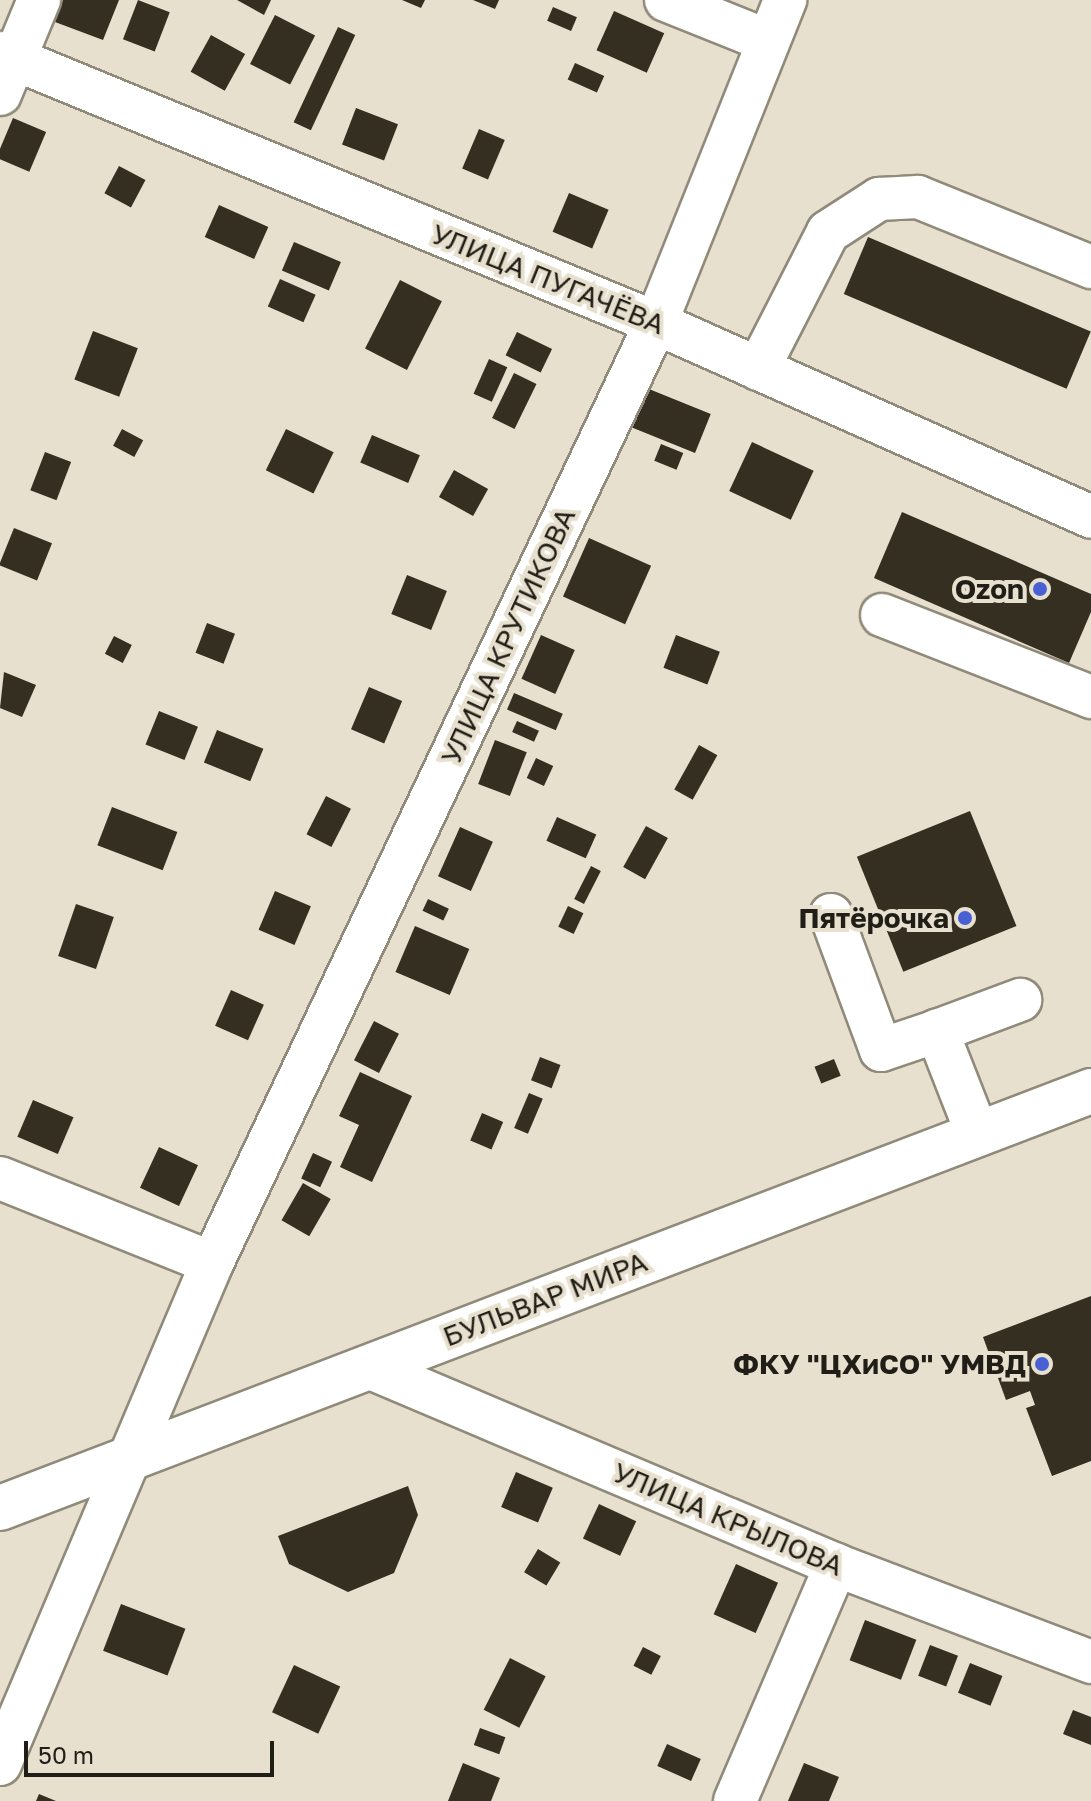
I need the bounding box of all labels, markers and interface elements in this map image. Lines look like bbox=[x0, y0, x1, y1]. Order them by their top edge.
street label: УЛИЦА ПУГАЧЁВА bbox=[426, 217, 670, 341]
street label: УЛИЦА КРУТИКОВА bbox=[434, 502, 582, 770]
place label: Ozon bbox=[955, 572, 1024, 606]
marker: Ozon bbox=[1031, 580, 1049, 598]
place label: Пятёрочка bbox=[798, 901, 949, 935]
marker: Пятёрочка bbox=[956, 909, 974, 927]
street label: БУЛЬВАР МИРА bbox=[438, 1245, 652, 1353]
place label: ФКУ "ЦХиСО" УМВД bbox=[733, 1347, 1026, 1381]
marker: ФКУ "ЦХиСО" УМВД bbox=[1033, 1355, 1051, 1373]
street label: УЛИЦА КРЫЛОВА bbox=[608, 1455, 848, 1583]
scale bar bbox=[28, 1725, 278, 1775]
text: 50 m bbox=[38, 1740, 94, 1769]

